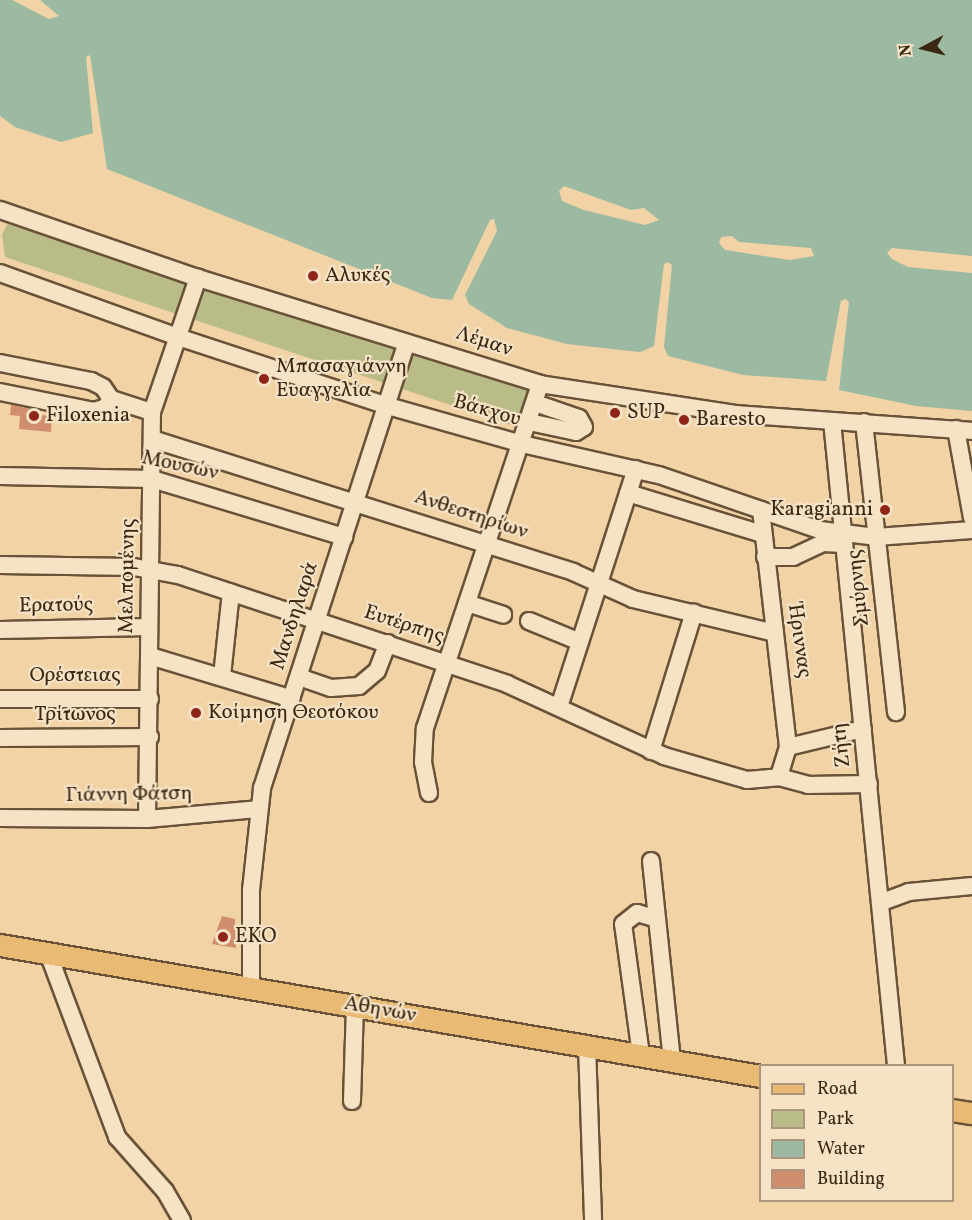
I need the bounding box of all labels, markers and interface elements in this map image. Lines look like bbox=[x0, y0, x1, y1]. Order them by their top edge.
north arrow bbox=[894, 18, 954, 78]
text: N bbox=[895, 43, 918, 57]
place label: Αλυκές bbox=[325, 263, 390, 289]
marker: Αλυκές bbox=[306, 269, 320, 283]
street label: Λέμαν bbox=[453, 321, 515, 363]
place label: Μπασαγιάννη Ευαγγελία bbox=[276, 354, 407, 404]
marker: Μπασαγιάννη Ευαγγελία bbox=[257, 372, 271, 386]
street label: Βάκχου bbox=[450, 389, 524, 433]
place label: SUP bbox=[627, 400, 665, 426]
place label: Filoxenia bbox=[46, 403, 130, 429]
marker: SUP bbox=[608, 406, 622, 420]
place label: Baresto bbox=[696, 407, 766, 433]
marker: Filoxenia bbox=[27, 409, 41, 423]
marker: Baresto bbox=[677, 413, 691, 427]
street label: Μουσών bbox=[139, 446, 221, 486]
street label: Ανθεστηρίων bbox=[411, 485, 531, 545]
place label: Karagianni bbox=[770, 497, 873, 523]
marker: Karagianni bbox=[878, 503, 892, 517]
street label: Μελπομένης bbox=[114, 518, 142, 634]
street label: Σμύρνης bbox=[842, 548, 876, 628]
street label: Μανδηλαρά bbox=[266, 559, 324, 673]
street label: Ερατούς bbox=[19, 593, 93, 619]
street label: Ευτέρπης bbox=[361, 600, 447, 650]
street label: Ήριννας bbox=[781, 602, 817, 680]
street label: Ορέστειας bbox=[29, 663, 121, 689]
place label: Κοίμηση Θεοτόκου bbox=[208, 700, 379, 726]
street label: Τρίτωνος bbox=[34, 702, 116, 728]
marker: Κοίμηση Θεοτόκου bbox=[189, 706, 203, 720]
street label: Ζήτη bbox=[827, 721, 857, 769]
street label: Γιάννη Φάτση bbox=[65, 781, 193, 809]
place label: EKO bbox=[235, 924, 277, 950]
marker: EKO bbox=[216, 930, 230, 944]
street label: Αθηνών bbox=[342, 991, 418, 1029]
legend bbox=[759, 1064, 954, 1202]
text: Road bbox=[817, 1077, 858, 1102]
text: Park bbox=[817, 1107, 854, 1132]
text: Water bbox=[817, 1137, 865, 1162]
text: Building bbox=[817, 1167, 885, 1192]

